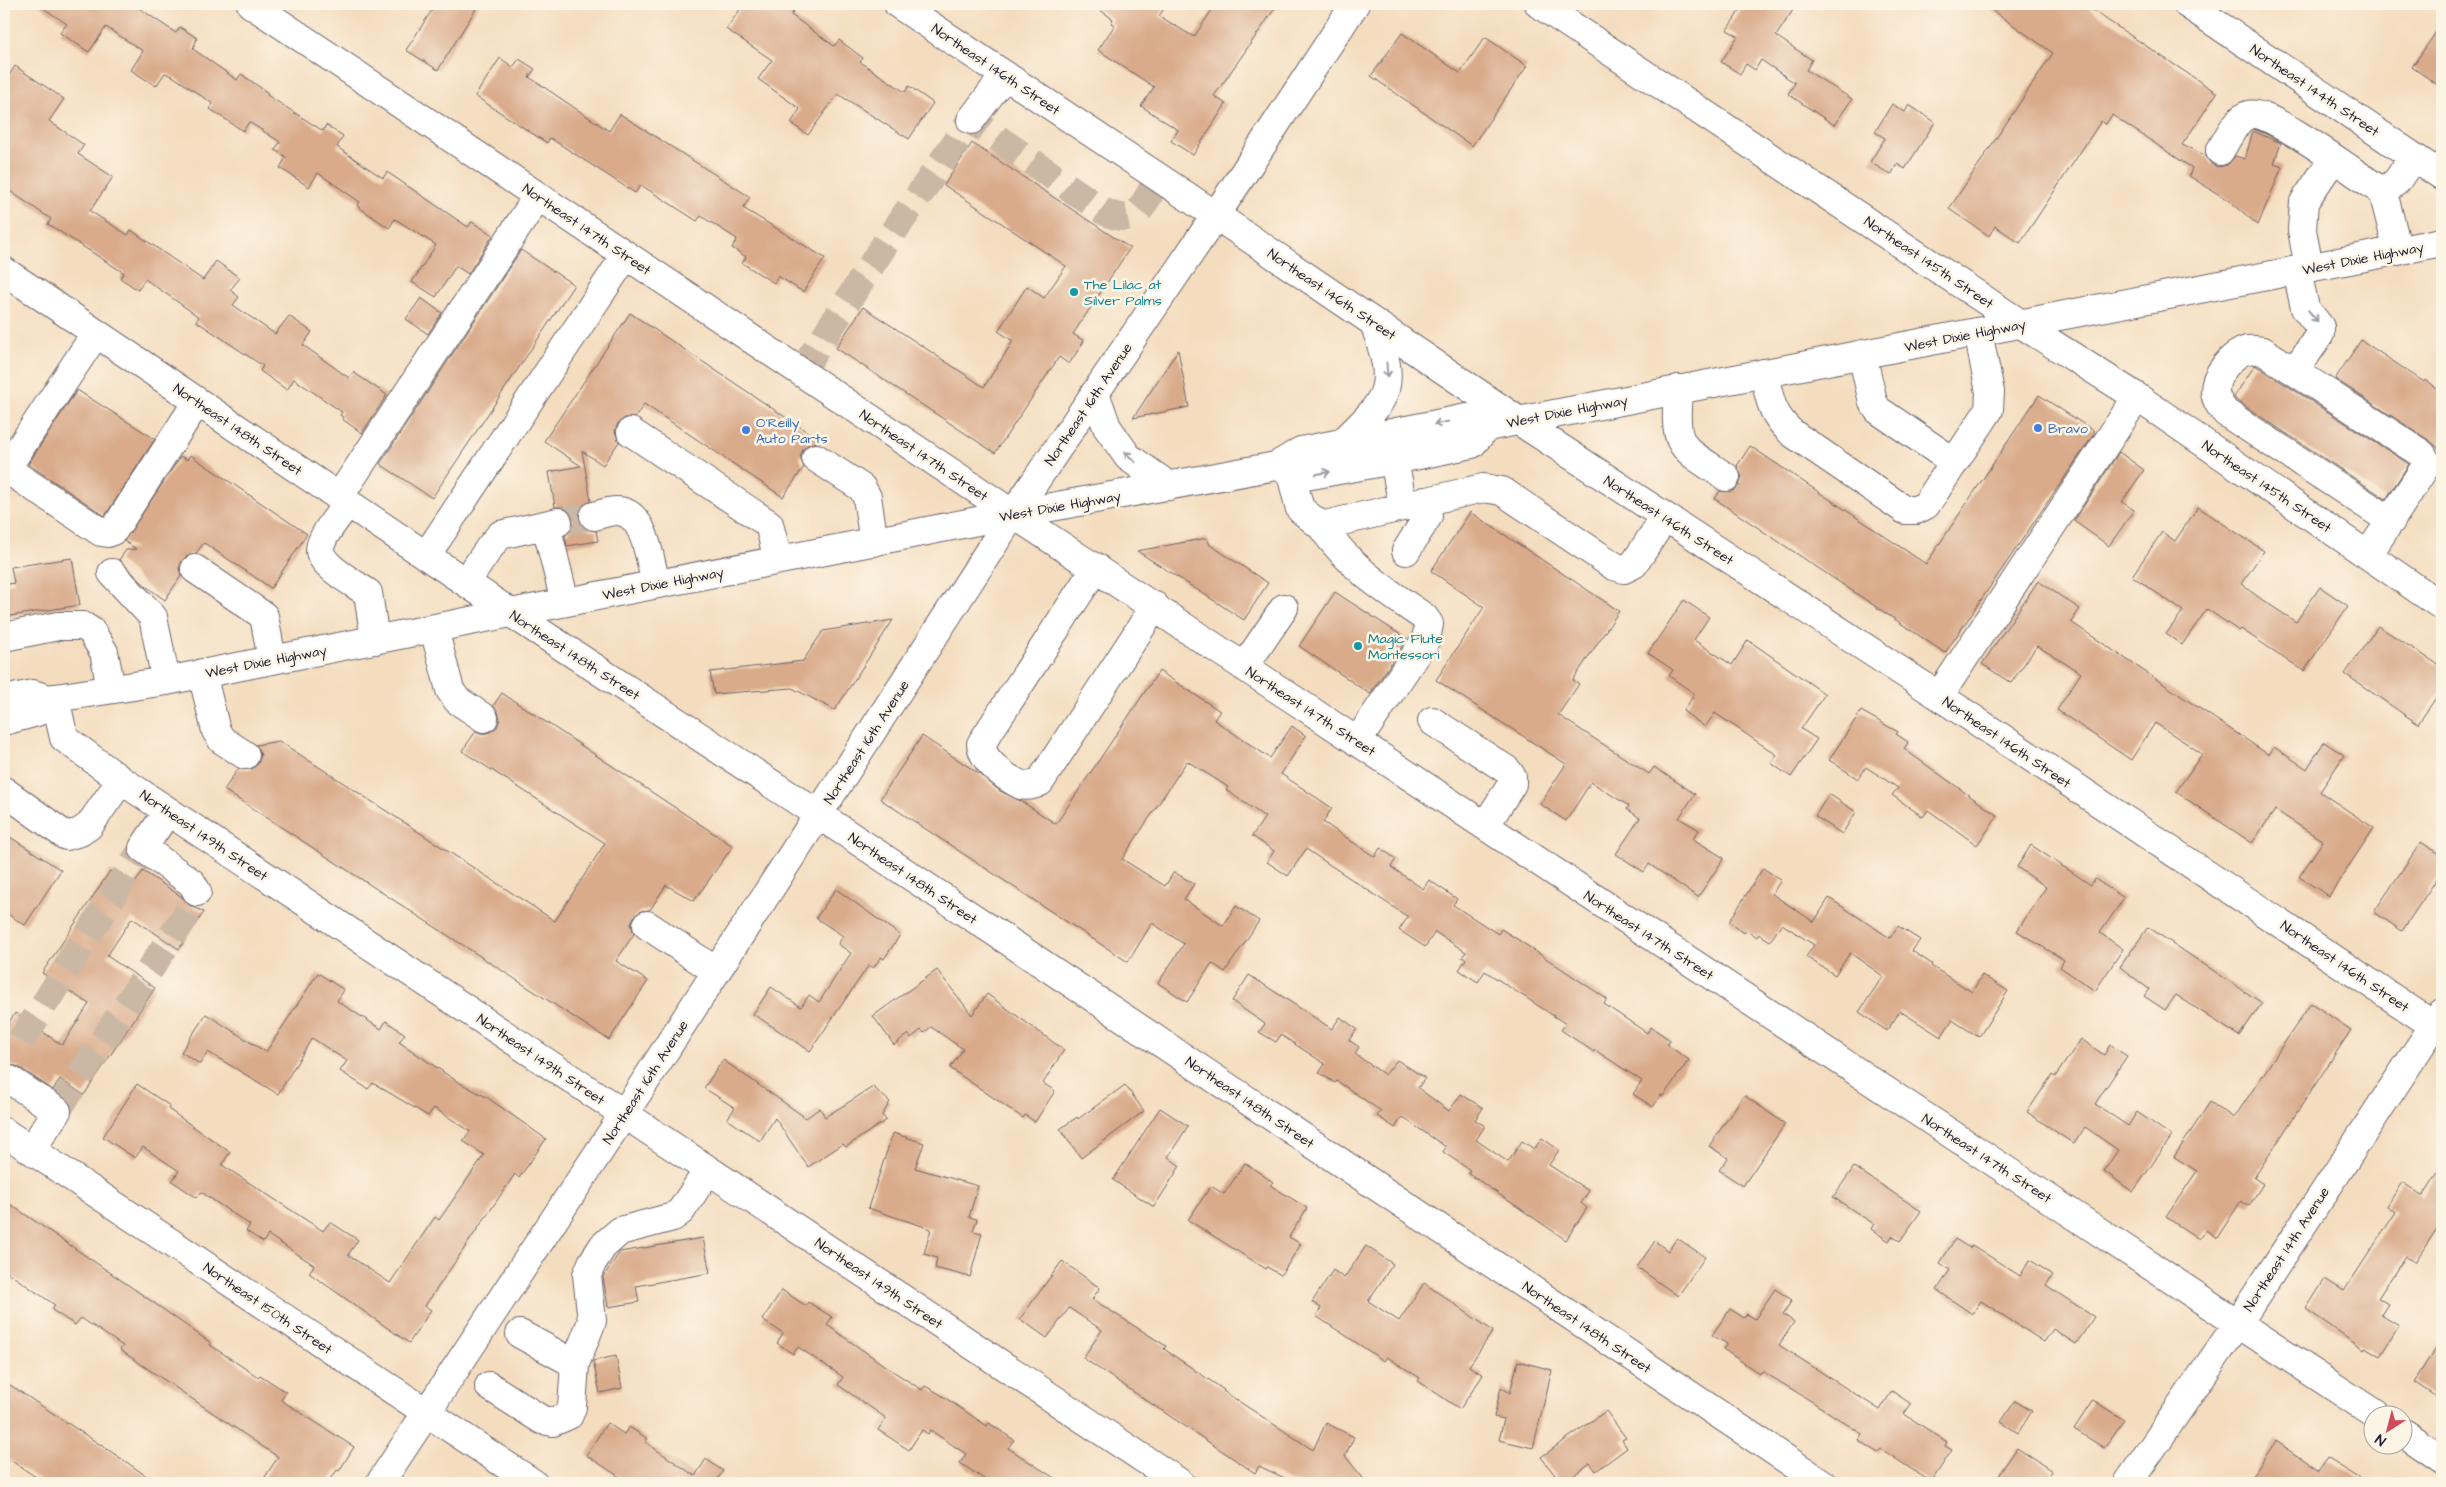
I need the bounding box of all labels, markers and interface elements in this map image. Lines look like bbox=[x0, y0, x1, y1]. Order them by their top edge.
street label: Northeast 146th Street bbox=[927, 19, 1064, 121]
street label: Northeast 144th Street bbox=[2246, 40, 2383, 142]
street label: Northeast 147th Street bbox=[518, 179, 655, 281]
street label: Northeast 145th Street bbox=[1860, 212, 1998, 314]
street label: West Dixie Highway bbox=[2301, 237, 2426, 281]
street label: Northeast 146th Street bbox=[1263, 244, 1400, 346]
place label: The Lilac at Silver Palms bbox=[1084, 275, 1162, 311]
marker: The Lilac at Silver Palms bbox=[1068, 286, 1080, 298]
one-way arrow bbox=[2307, 310, 2318, 323]
street label: West Dixie Highway bbox=[1903, 314, 2028, 358]
street label: Northeast 16th Avenue bbox=[1040, 339, 1138, 470]
one-way arrow bbox=[1383, 361, 1392, 377]
street label: Northeast 148th Street bbox=[169, 379, 306, 481]
street label: West Dixie Highway bbox=[1505, 390, 1630, 434]
street label: Northeast 147th Street bbox=[855, 405, 992, 507]
place label: O'Reilly Auto Parts bbox=[756, 413, 828, 449]
one-way arrow bbox=[1434, 419, 1450, 428]
place label: Bravo bbox=[2048, 419, 2088, 439]
marker: Bravo bbox=[2032, 422, 2044, 434]
marker: O'Reilly Auto Parts bbox=[740, 424, 752, 436]
street label: Northeast 145th Street bbox=[2198, 436, 2336, 538]
one-way arrow bbox=[1124, 451, 1136, 463]
one-way arrow bbox=[1315, 467, 1331, 477]
street label: Northeast 146th Street bbox=[1599, 471, 1738, 571]
street label: West Dixie Highway bbox=[998, 486, 1123, 528]
street label: West Dixie Highway bbox=[601, 562, 726, 606]
street label: Northeast 148th Street bbox=[505, 606, 644, 706]
place label: Magic Flute Montessori bbox=[1368, 629, 1443, 665]
street label: West Dixie Highway bbox=[204, 640, 329, 684]
marker: Magic Flute Montessori bbox=[1352, 640, 1364, 652]
street label: Northeast 147th Street bbox=[1242, 662, 1380, 762]
street label: Northeast 16th Avenue bbox=[819, 676, 915, 808]
street label: Northeast 146th Street bbox=[1938, 692, 2075, 794]
street label: Northeast 149th Street bbox=[135, 785, 272, 886]
street label: Northeast 148th Street bbox=[844, 828, 981, 930]
street label: Northeast 147th Street bbox=[1580, 886, 1718, 986]
street label: Northeast 146th Street bbox=[2276, 916, 2413, 1018]
street label: Northeast 149th Street bbox=[472, 1009, 609, 1110]
street label: Northeast 16th Avenue bbox=[598, 1016, 694, 1148]
street label: Northeast 148th Street bbox=[1181, 1052, 1318, 1154]
street label: Northeast 147th Street bbox=[1918, 1109, 2056, 1209]
street label: Northeast 14th Avenue bbox=[2239, 1183, 2335, 1316]
street label: Northeast 149th Street bbox=[810, 1233, 947, 1334]
street label: Northeast 150th Street bbox=[199, 1258, 336, 1360]
street label: Northeast 148th Street bbox=[1518, 1277, 1655, 1379]
north arrow bbox=[2364, 1404, 2414, 1454]
text: N bbox=[2371, 1429, 2390, 1450]

